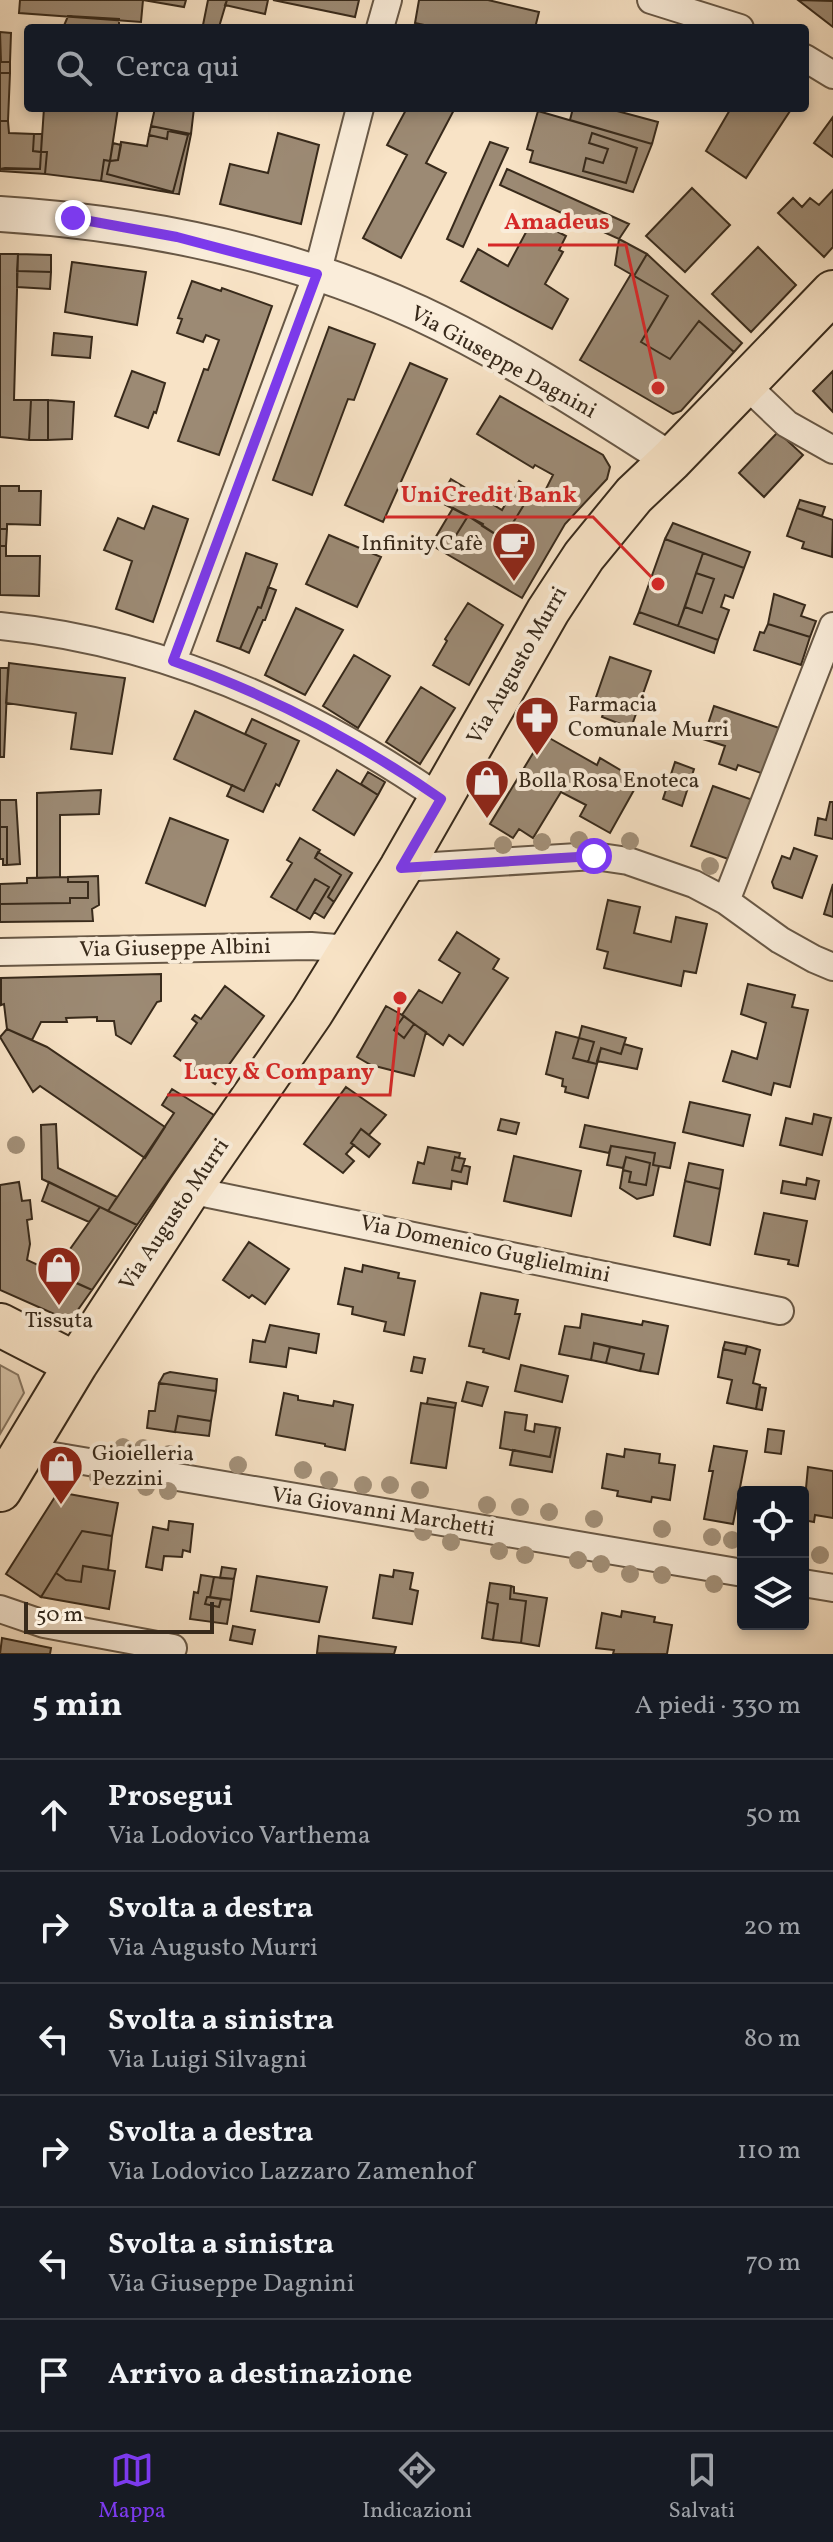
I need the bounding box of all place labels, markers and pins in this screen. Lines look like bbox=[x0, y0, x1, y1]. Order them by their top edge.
callout: Amadeus bbox=[488, 197, 626, 245]
callout: UniCredit Bank bbox=[385, 469, 593, 517]
cafe icon: Infinity Cafè bbox=[490, 520, 538, 583]
place label: Infinity Cafè bbox=[362, 529, 483, 560]
place label: Farmacia Comunale Murri bbox=[568, 690, 729, 746]
pharmacy icon: Farmacia Comunale Murri bbox=[513, 694, 561, 757]
shop icon: Bolla Rosa Enoteca bbox=[463, 757, 511, 820]
place label: Bolla Rosa Enoteca bbox=[518, 766, 700, 797]
callout: Lucy & Company bbox=[167, 1047, 390, 1095]
shop icon: Tissuta bbox=[35, 1244, 83, 1307]
place label: Tissuta bbox=[25, 1306, 93, 1337]
place label: Gioielleria Pezzini bbox=[92, 1439, 194, 1495]
shop icon: Gioielleria Pezzini bbox=[37, 1443, 85, 1506]

